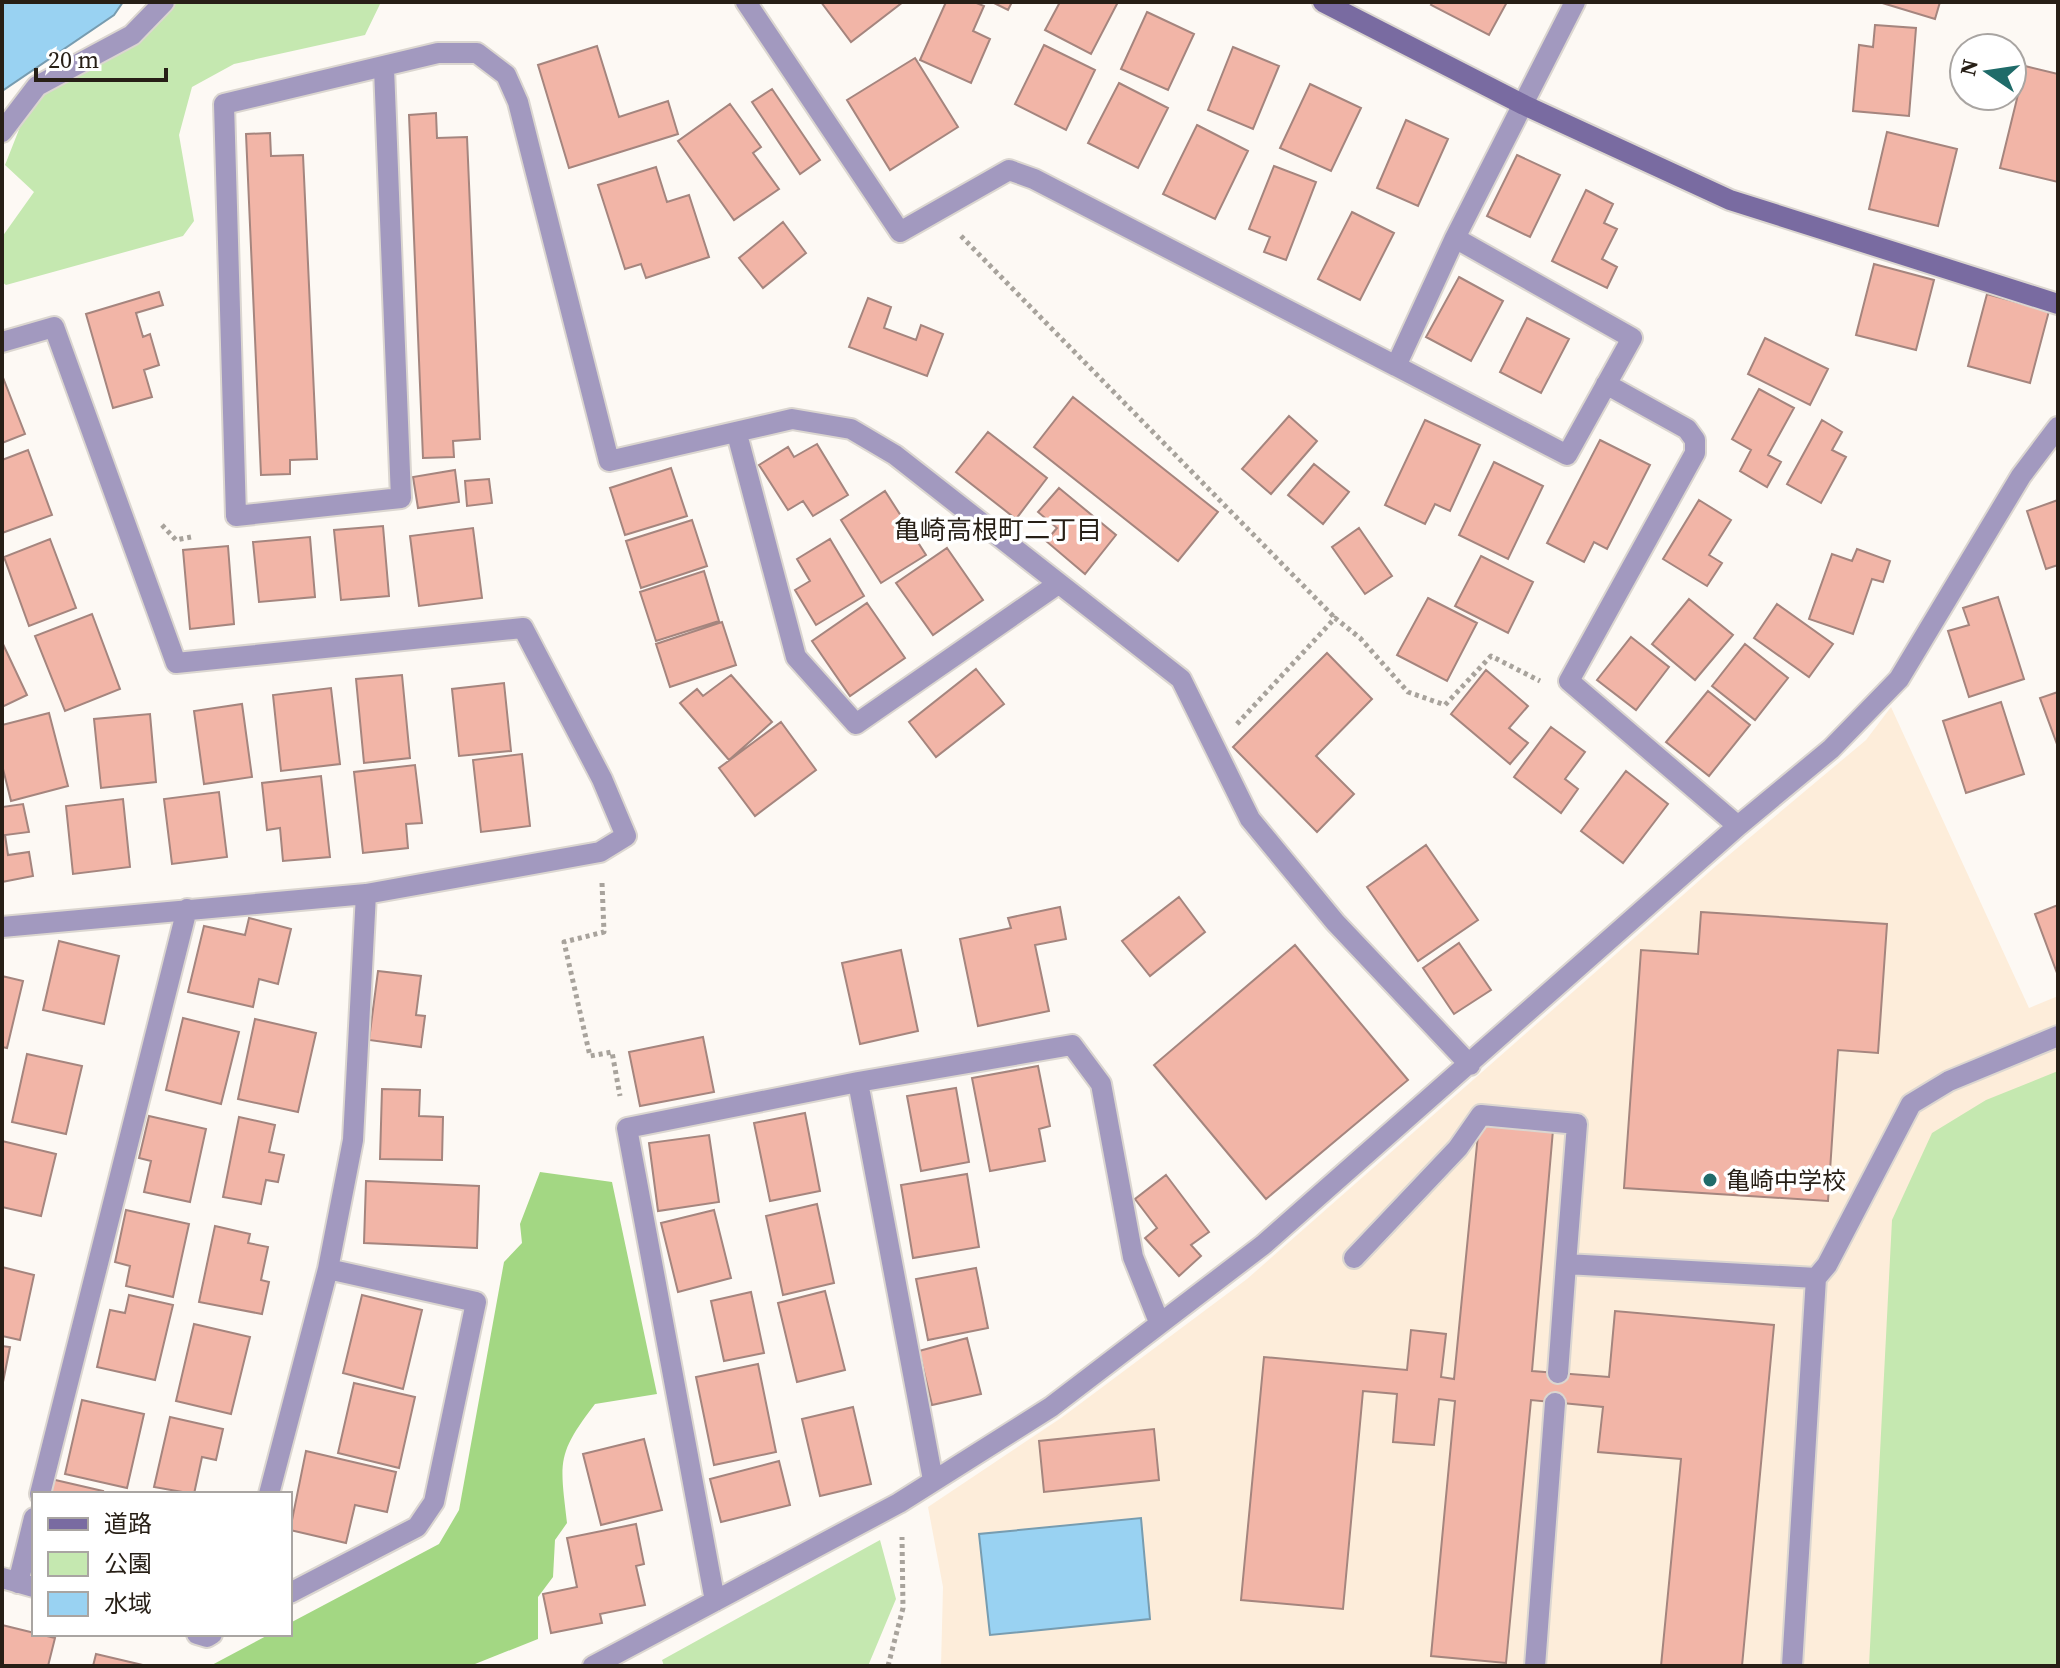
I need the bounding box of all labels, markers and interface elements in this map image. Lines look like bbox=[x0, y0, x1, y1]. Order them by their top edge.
scale bar bbox=[36, 32, 166, 82]
north arrow bbox=[1948, 32, 2028, 112]
text: 20 m bbox=[48, 43, 99, 76]
text: N bbox=[1952, 56, 1985, 79]
district label: 亀崎高根町二丁目 bbox=[894, 512, 1102, 548]
place label: 亀崎中学校 bbox=[1726, 1164, 1846, 1197]
marker: 亀崎中学校 bbox=[1701, 1171, 1719, 1189]
legend bbox=[32, 1492, 292, 1636]
text: 道路 bbox=[104, 1507, 152, 1540]
text: 公園 bbox=[104, 1547, 152, 1580]
text: 水域 bbox=[104, 1587, 152, 1620]

